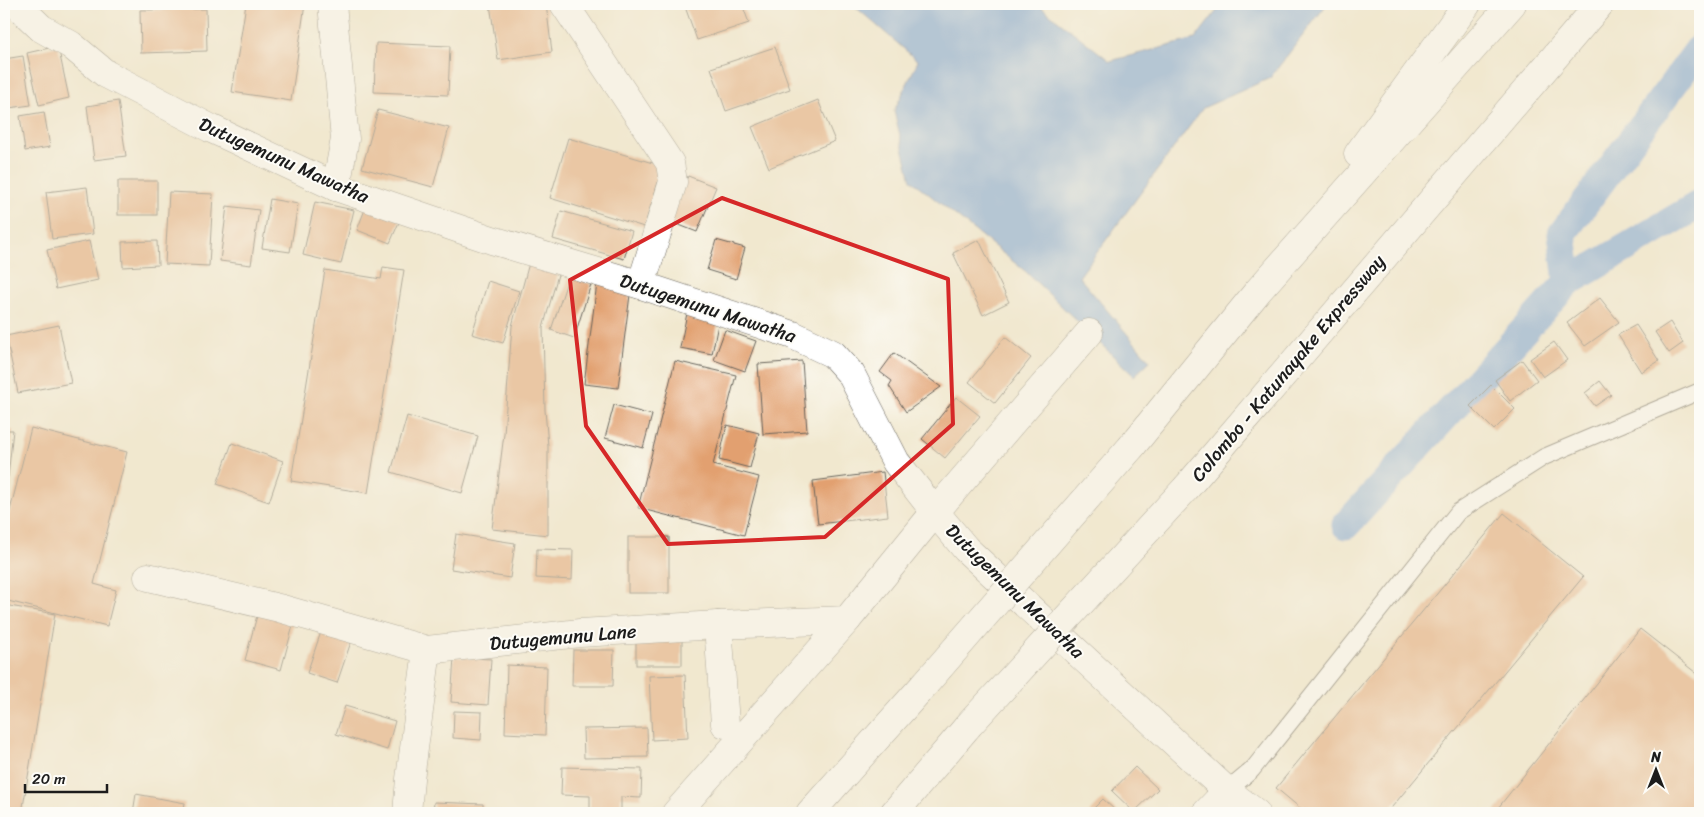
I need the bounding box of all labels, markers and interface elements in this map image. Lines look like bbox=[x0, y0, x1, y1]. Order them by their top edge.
street label: Dutugemunu Mawatha bbox=[193, 108, 375, 213]
street label: Colombo - Katunayake Expressway bbox=[1182, 247, 1394, 489]
street label: Dutugemunu Mawatha bbox=[616, 264, 801, 352]
street label: Dutugemunu Mawatha bbox=[937, 515, 1093, 667]
street label: Dutugemunu Lane bbox=[488, 614, 638, 660]
north arrow bbox=[1632, 744, 1682, 794]
text: N bbox=[1650, 745, 1661, 770]
scale bar bbox=[25, 762, 108, 794]
text: 20 m bbox=[32, 766, 66, 792]

